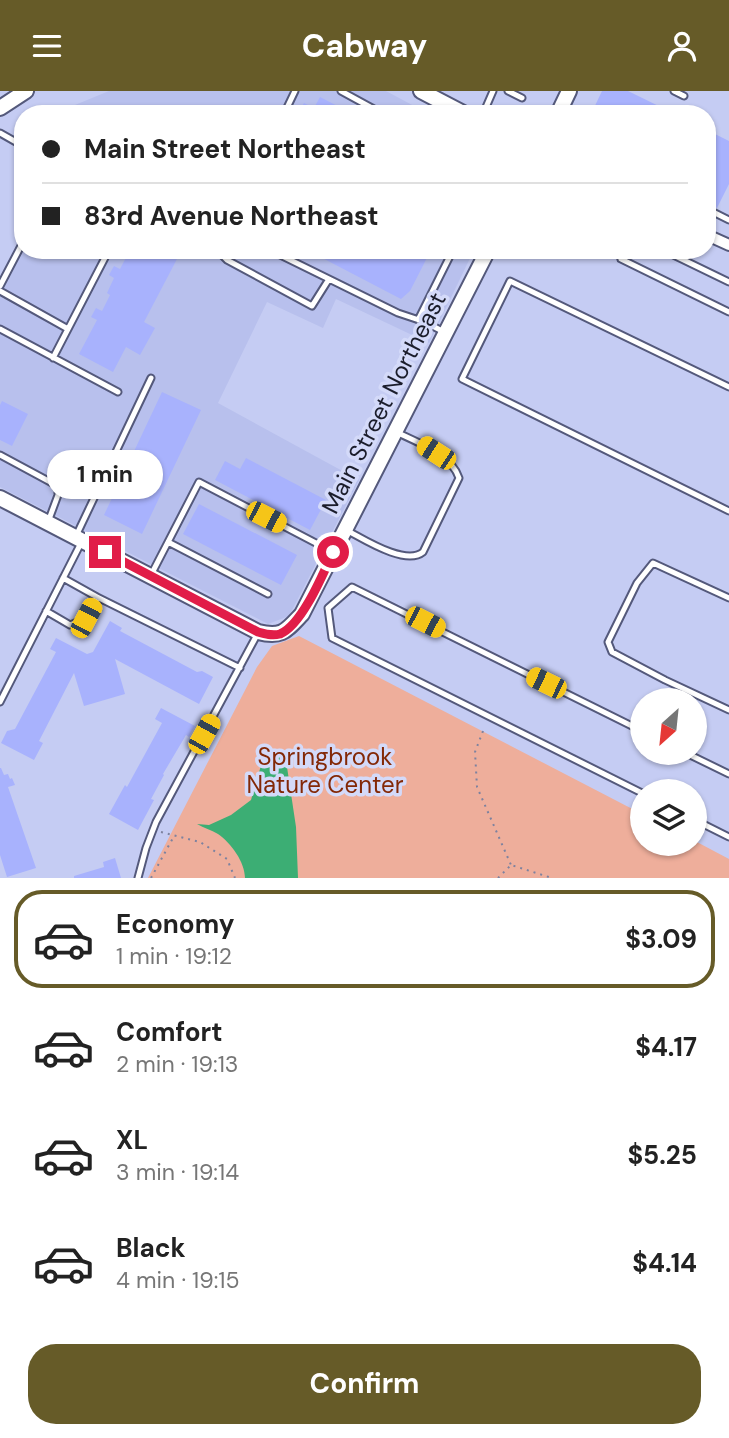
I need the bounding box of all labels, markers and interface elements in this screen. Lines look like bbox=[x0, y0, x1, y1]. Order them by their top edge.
text: Cabway bbox=[302, 25, 427, 67]
icon: menu bbox=[28, 27, 66, 65]
icon: person bbox=[663, 27, 701, 65]
text: Main Street Northeast bbox=[84, 132, 366, 166]
text: 83rd Avenue Northeast bbox=[84, 199, 379, 233]
street label: Main Street Northeast bbox=[314, 287, 453, 519]
car bbox=[413, 433, 460, 473]
callout: 1 min bbox=[47, 451, 163, 499]
text: 1 min bbox=[77, 459, 133, 489]
car bbox=[243, 498, 290, 536]
route end bbox=[89, 536, 121, 568]
route start bbox=[317, 536, 349, 568]
car bbox=[67, 595, 106, 641]
car bbox=[402, 603, 449, 641]
car bbox=[523, 664, 570, 702]
north arrow bbox=[630, 688, 707, 765]
map controls bbox=[630, 688, 707, 856]
car bbox=[185, 711, 224, 757]
park label: Springbrook Nature Center bbox=[246, 741, 404, 800]
button: layers bbox=[630, 779, 707, 856]
text: Economy bbox=[116, 907, 234, 941]
icon: car bbox=[32, 908, 95, 971]
text: $3.09 bbox=[625, 922, 697, 956]
text: 1 min · 19:12 bbox=[116, 941, 232, 971]
text: Comfort bbox=[116, 1015, 222, 1049]
icon: car bbox=[32, 1016, 95, 1079]
text: $4.17 bbox=[635, 1030, 697, 1064]
text: 2 min · 19:13 bbox=[116, 1049, 238, 1079]
text: XL bbox=[116, 1123, 148, 1157]
icon: car bbox=[32, 1124, 95, 1187]
text: $5.25 bbox=[627, 1138, 697, 1172]
text: 3 min · 19:14 bbox=[116, 1157, 239, 1187]
text: Black bbox=[116, 1231, 186, 1265]
icon: car bbox=[32, 1232, 95, 1295]
text: $4.14 bbox=[632, 1246, 697, 1280]
text: 4 min · 19:15 bbox=[116, 1265, 240, 1295]
button: Confirm bbox=[28, 1344, 701, 1424]

